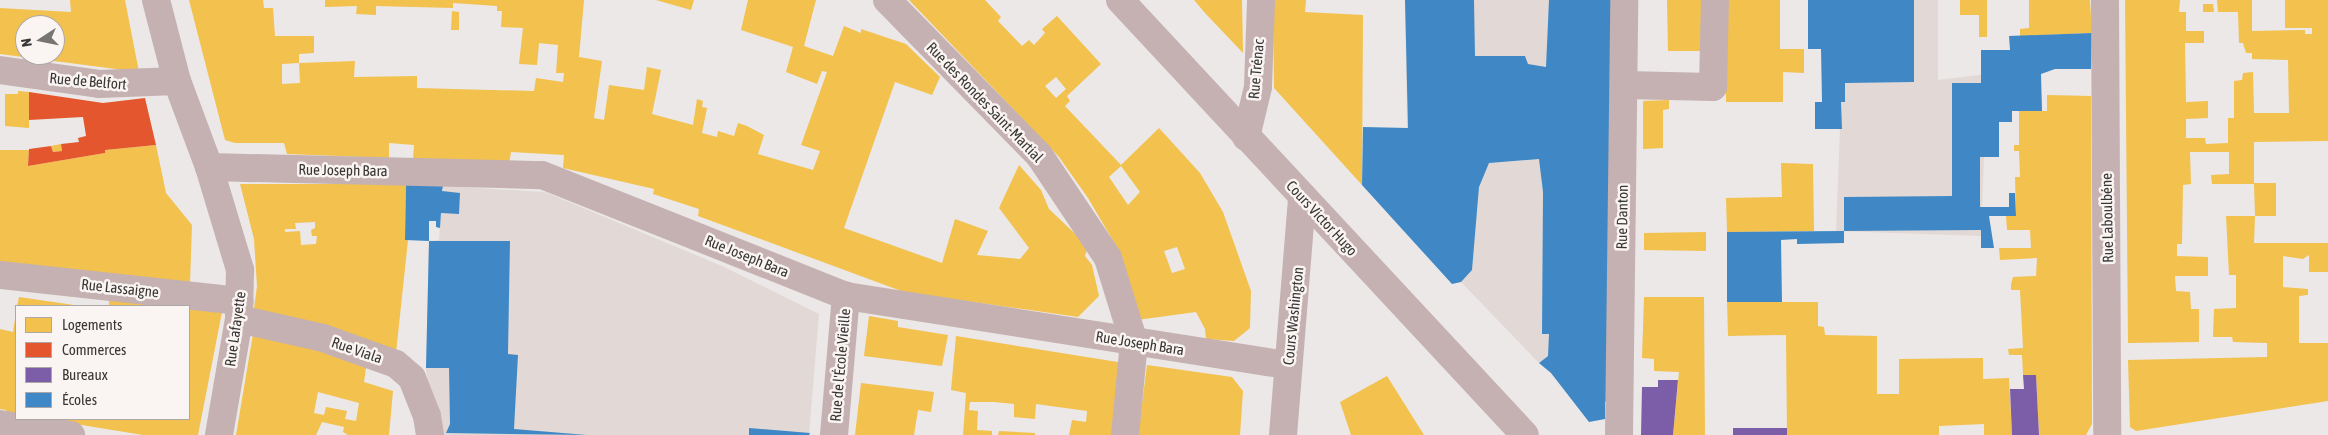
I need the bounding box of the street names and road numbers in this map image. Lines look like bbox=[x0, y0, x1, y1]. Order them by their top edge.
street label: Rue des Rondes Saint-Martial bbox=[923, 38, 1047, 166]
street label: Rue Trénac bbox=[1244, 38, 1268, 100]
street label: Rue de Belfort bbox=[49, 69, 127, 93]
street label: Rue Joseph Bara bbox=[298, 160, 388, 180]
street label: Rue Laboulbéne bbox=[2097, 173, 2117, 263]
street label: Cours Victor Hugo bbox=[1283, 177, 1361, 259]
street label: Rue Danton bbox=[1612, 184, 1632, 250]
street label: Rue Joseph Bara bbox=[702, 231, 792, 281]
street label: Cours Washington bbox=[1279, 266, 1307, 366]
street label: Rue Lassaigne bbox=[80, 275, 160, 301]
street label: Rue Lafayette bbox=[221, 290, 249, 368]
street label: Rue de l'École Vieille bbox=[826, 308, 854, 422]
street label: Rue Joseph Bara bbox=[1095, 327, 1185, 359]
street label: Rue Viala bbox=[329, 333, 385, 367]

